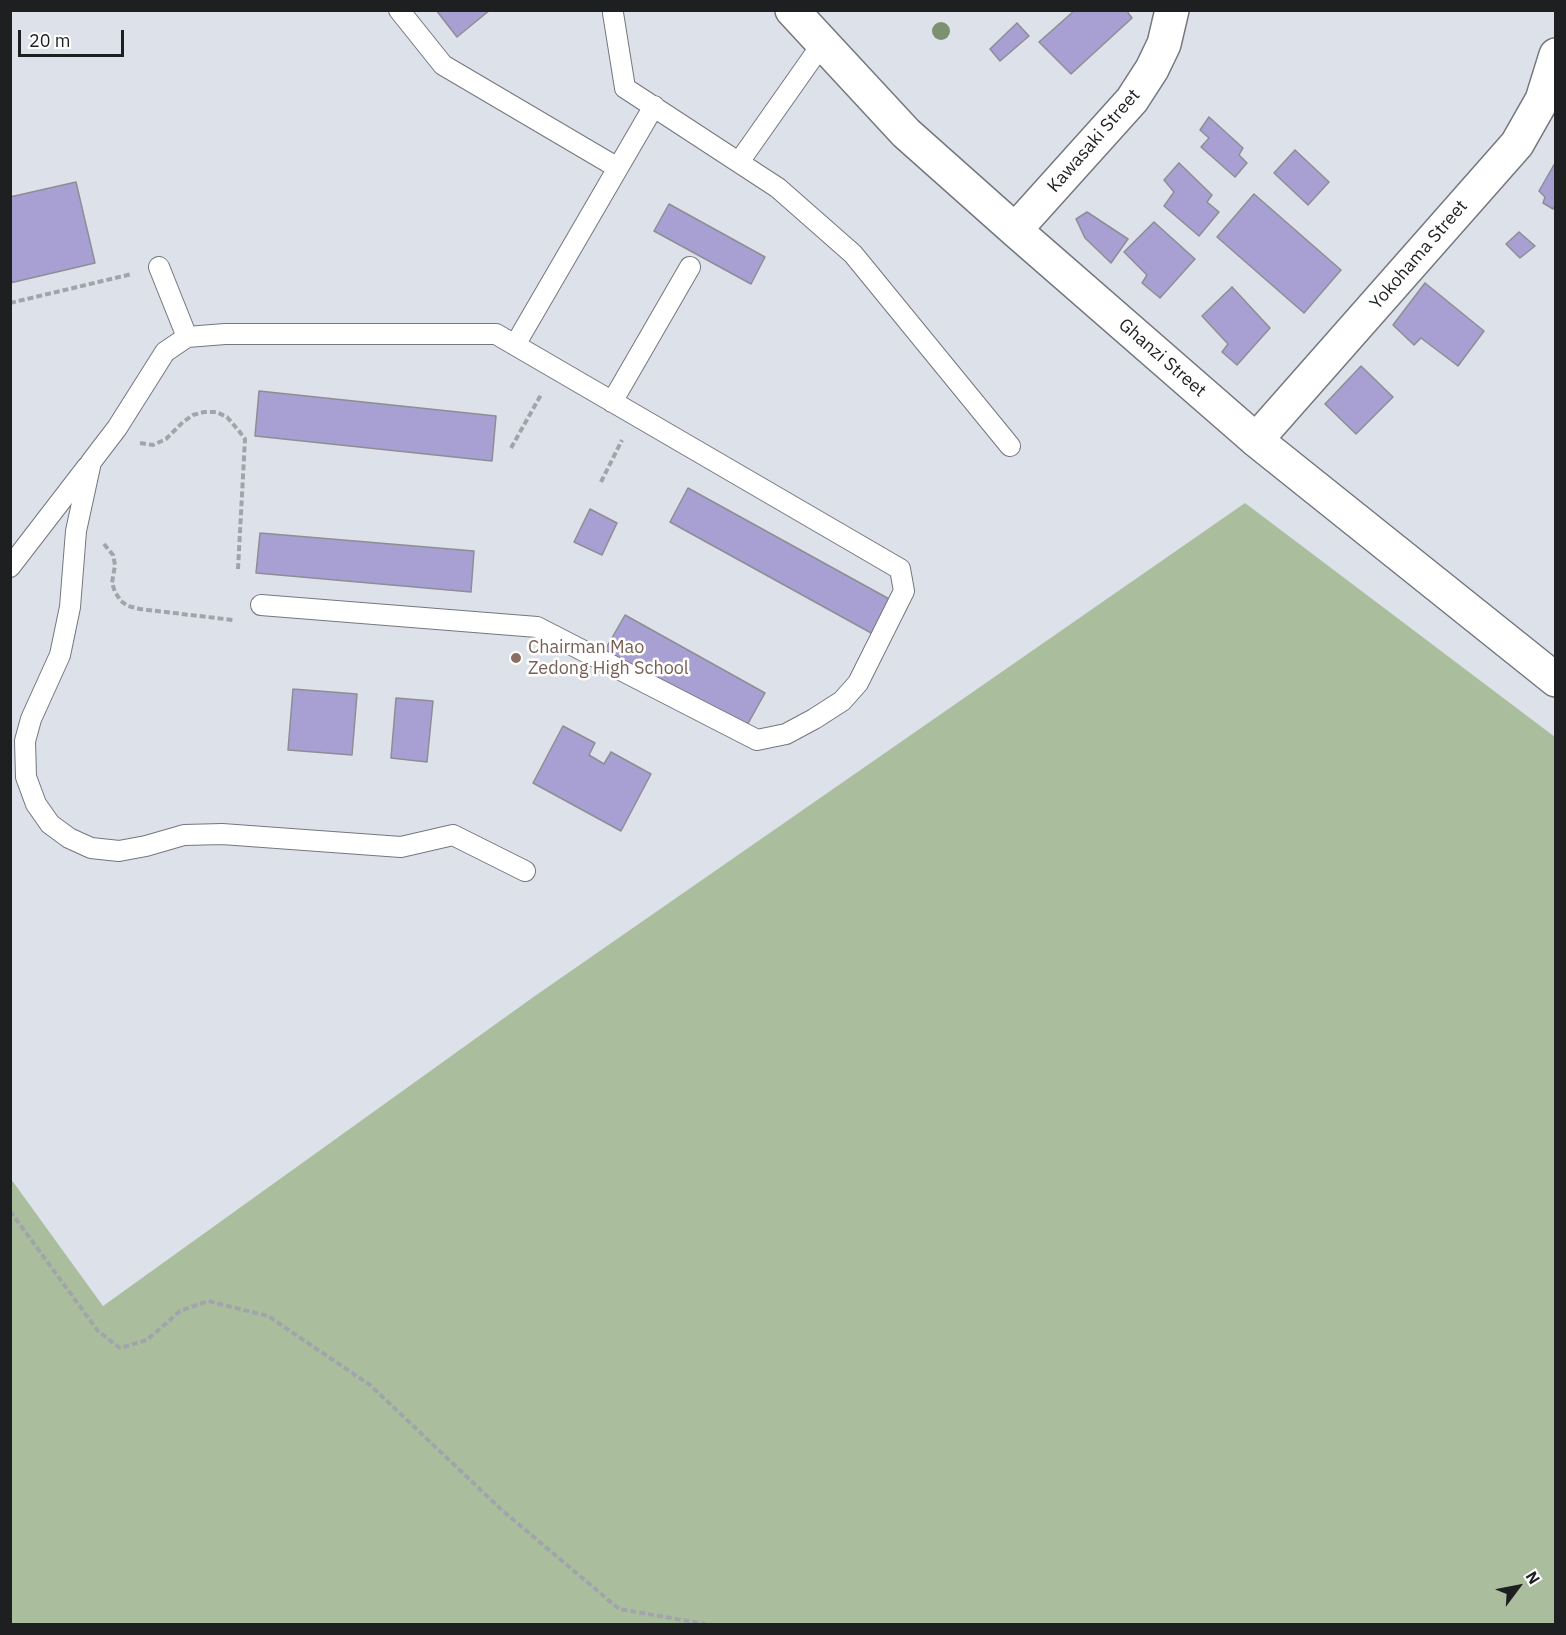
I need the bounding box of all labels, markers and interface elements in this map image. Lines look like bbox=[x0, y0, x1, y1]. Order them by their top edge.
scale bar bbox=[21, 18, 128, 56]
text: 20 m bbox=[29, 29, 71, 52]
street label: Kawasaki Street bbox=[1043, 85, 1145, 197]
street label: Yokohama Street bbox=[1366, 196, 1472, 314]
street label: Ghanzi Street bbox=[1114, 314, 1210, 402]
place label: Chairman Mao Zedong High School bbox=[528, 637, 689, 680]
marker: Chairman Mao Zedong High School bbox=[509, 651, 523, 665]
north arrow bbox=[1488, 1557, 1548, 1617]
text: N bbox=[1522, 1567, 1545, 1588]

